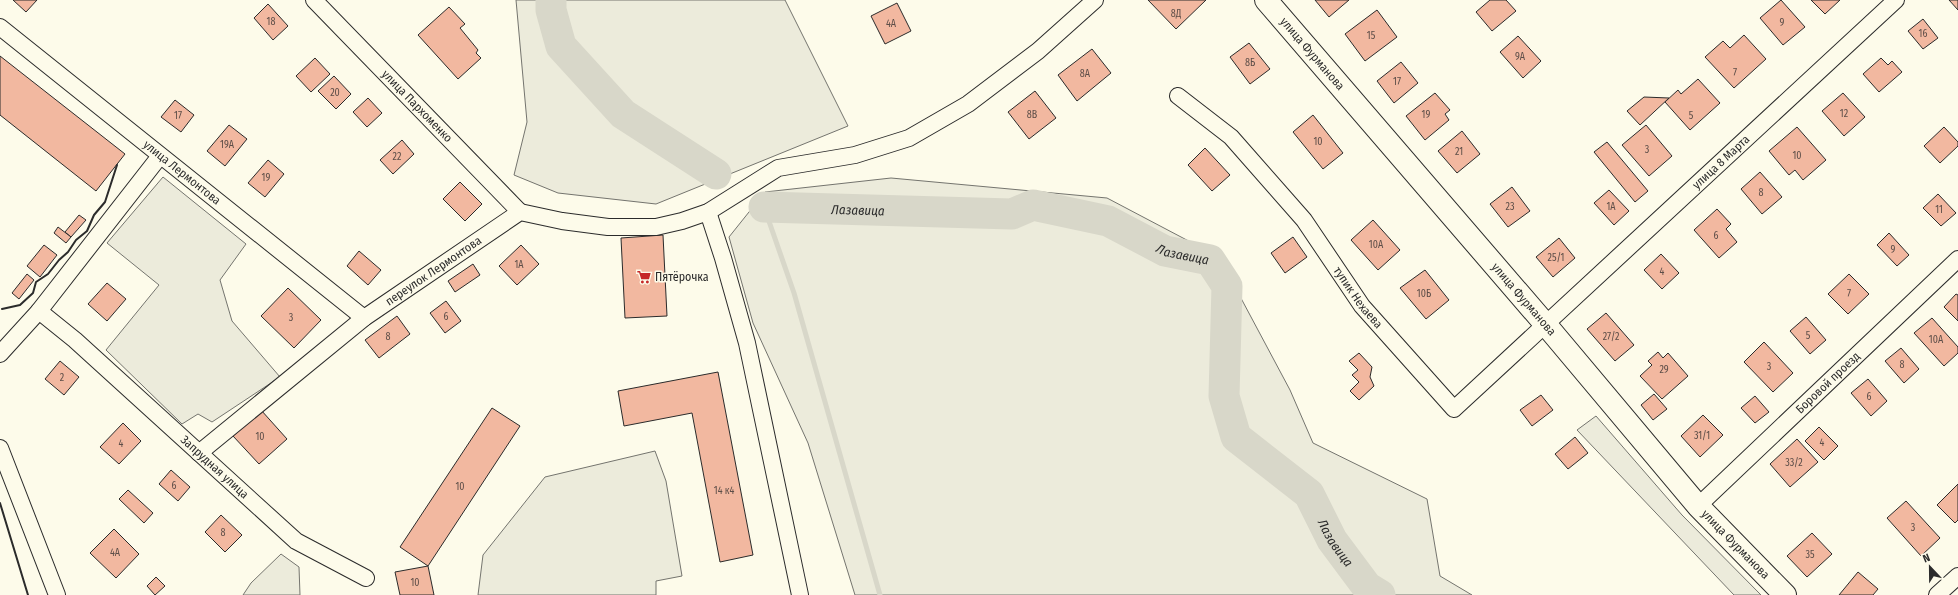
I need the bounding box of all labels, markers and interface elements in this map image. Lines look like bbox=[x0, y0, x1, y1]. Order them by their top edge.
house number: 8Д bbox=[1171, 8, 1182, 20]
street label: улица Фурманова bbox=[1277, 15, 1348, 93]
house number: 18 bbox=[267, 16, 275, 28]
house number: 9 bbox=[1780, 17, 1785, 29]
house number: 4А bbox=[886, 18, 897, 30]
house number: 16 bbox=[1919, 28, 1927, 40]
house number: 15 bbox=[1367, 30, 1376, 42]
house number: 9А bbox=[1515, 51, 1526, 63]
house number: 8Б bbox=[1245, 57, 1255, 69]
street label: улица Пархоменко bbox=[379, 67, 455, 145]
house number: 7 bbox=[1733, 67, 1737, 79]
house number: 8А bbox=[1080, 68, 1091, 80]
house number: 17 bbox=[1393, 76, 1401, 88]
house number: 20 bbox=[330, 87, 340, 99]
house number: 12 bbox=[1840, 108, 1849, 120]
house number: 8В bbox=[1027, 109, 1038, 121]
house number: 19 bbox=[1422, 109, 1431, 121]
house number: 17 bbox=[174, 110, 182, 122]
house number: 5 bbox=[1689, 110, 1694, 122]
street label: улица 8 Марта bbox=[1689, 132, 1752, 192]
house number: 10 bbox=[1313, 136, 1323, 148]
street label: улица Лермонтова bbox=[141, 137, 224, 208]
house number: 19А bbox=[220, 139, 235, 151]
house number: 3 bbox=[1645, 144, 1650, 156]
house number: 21 bbox=[1455, 146, 1463, 158]
house number: 10 bbox=[1792, 150, 1802, 162]
house number: 22 bbox=[393, 151, 402, 163]
house number: 19 bbox=[262, 172, 271, 184]
house number: 8 bbox=[1759, 187, 1764, 199]
water label: Лазавица bbox=[830, 201, 885, 218]
house number: 23 bbox=[1506, 201, 1515, 213]
house number: 1А bbox=[1606, 201, 1616, 213]
house number: 11 bbox=[1935, 204, 1943, 216]
house number: 6 bbox=[1714, 230, 1719, 242]
street label: переулок Лермонтова bbox=[383, 233, 484, 308]
house number: 10А bbox=[1369, 239, 1384, 251]
water label: Лазавица bbox=[1153, 240, 1211, 267]
house number: 9 bbox=[1891, 244, 1896, 256]
house number: 25/1 bbox=[1548, 252, 1564, 264]
house number: 1А bbox=[514, 259, 524, 271]
street label: улица Фурманова bbox=[1489, 260, 1559, 339]
street label: тупик Нехаева bbox=[1331, 264, 1386, 331]
house number: 4 bbox=[1660, 266, 1665, 278]
supermarket icon: Пятёрочка bbox=[636, 269, 652, 285]
place label: Пятёрочка bbox=[655, 270, 709, 284]
house number: 10Б bbox=[1417, 288, 1431, 300]
house number: 7 bbox=[1847, 288, 1851, 300]
house number: 6 bbox=[444, 311, 449, 323]
house number: 3 bbox=[289, 312, 294, 324]
house number: 5 bbox=[1806, 330, 1811, 342]
house number: 8 bbox=[386, 331, 391, 343]
house number: 27/2 bbox=[1603, 331, 1620, 343]
house number: 10А bbox=[1929, 334, 1944, 346]
street label: Боровой проезд bbox=[1793, 349, 1863, 416]
house number: 8 bbox=[1900, 359, 1905, 371]
house number: 3 bbox=[1767, 361, 1772, 373]
house number: 29 bbox=[1659, 364, 1669, 376]
house number: 2 bbox=[60, 372, 65, 384]
house number: 6 bbox=[1867, 391, 1872, 403]
house number: 31/1 bbox=[1694, 430, 1710, 442]
house number: 10 bbox=[255, 431, 265, 443]
street label: Запрудная улица bbox=[178, 433, 252, 501]
house number: 4 bbox=[1820, 437, 1825, 449]
house number: 4 bbox=[119, 438, 124, 450]
house number: 33/2 bbox=[1785, 457, 1803, 469]
house number: 6 bbox=[172, 480, 177, 492]
house number: 10 bbox=[455, 481, 465, 493]
house number: 14 к4 bbox=[714, 485, 734, 497]
street label: улица Фурманова bbox=[1699, 507, 1772, 582]
water label: Лазавица bbox=[1315, 516, 1357, 569]
house number: 3 bbox=[1911, 522, 1916, 534]
house number: 8 bbox=[221, 527, 226, 539]
house number: 4А bbox=[110, 547, 121, 559]
north arrow bbox=[1910, 547, 1950, 587]
house number: 35 bbox=[1805, 549, 1815, 561]
text: N bbox=[1921, 551, 1932, 565]
house number: 10 bbox=[410, 577, 420, 589]

